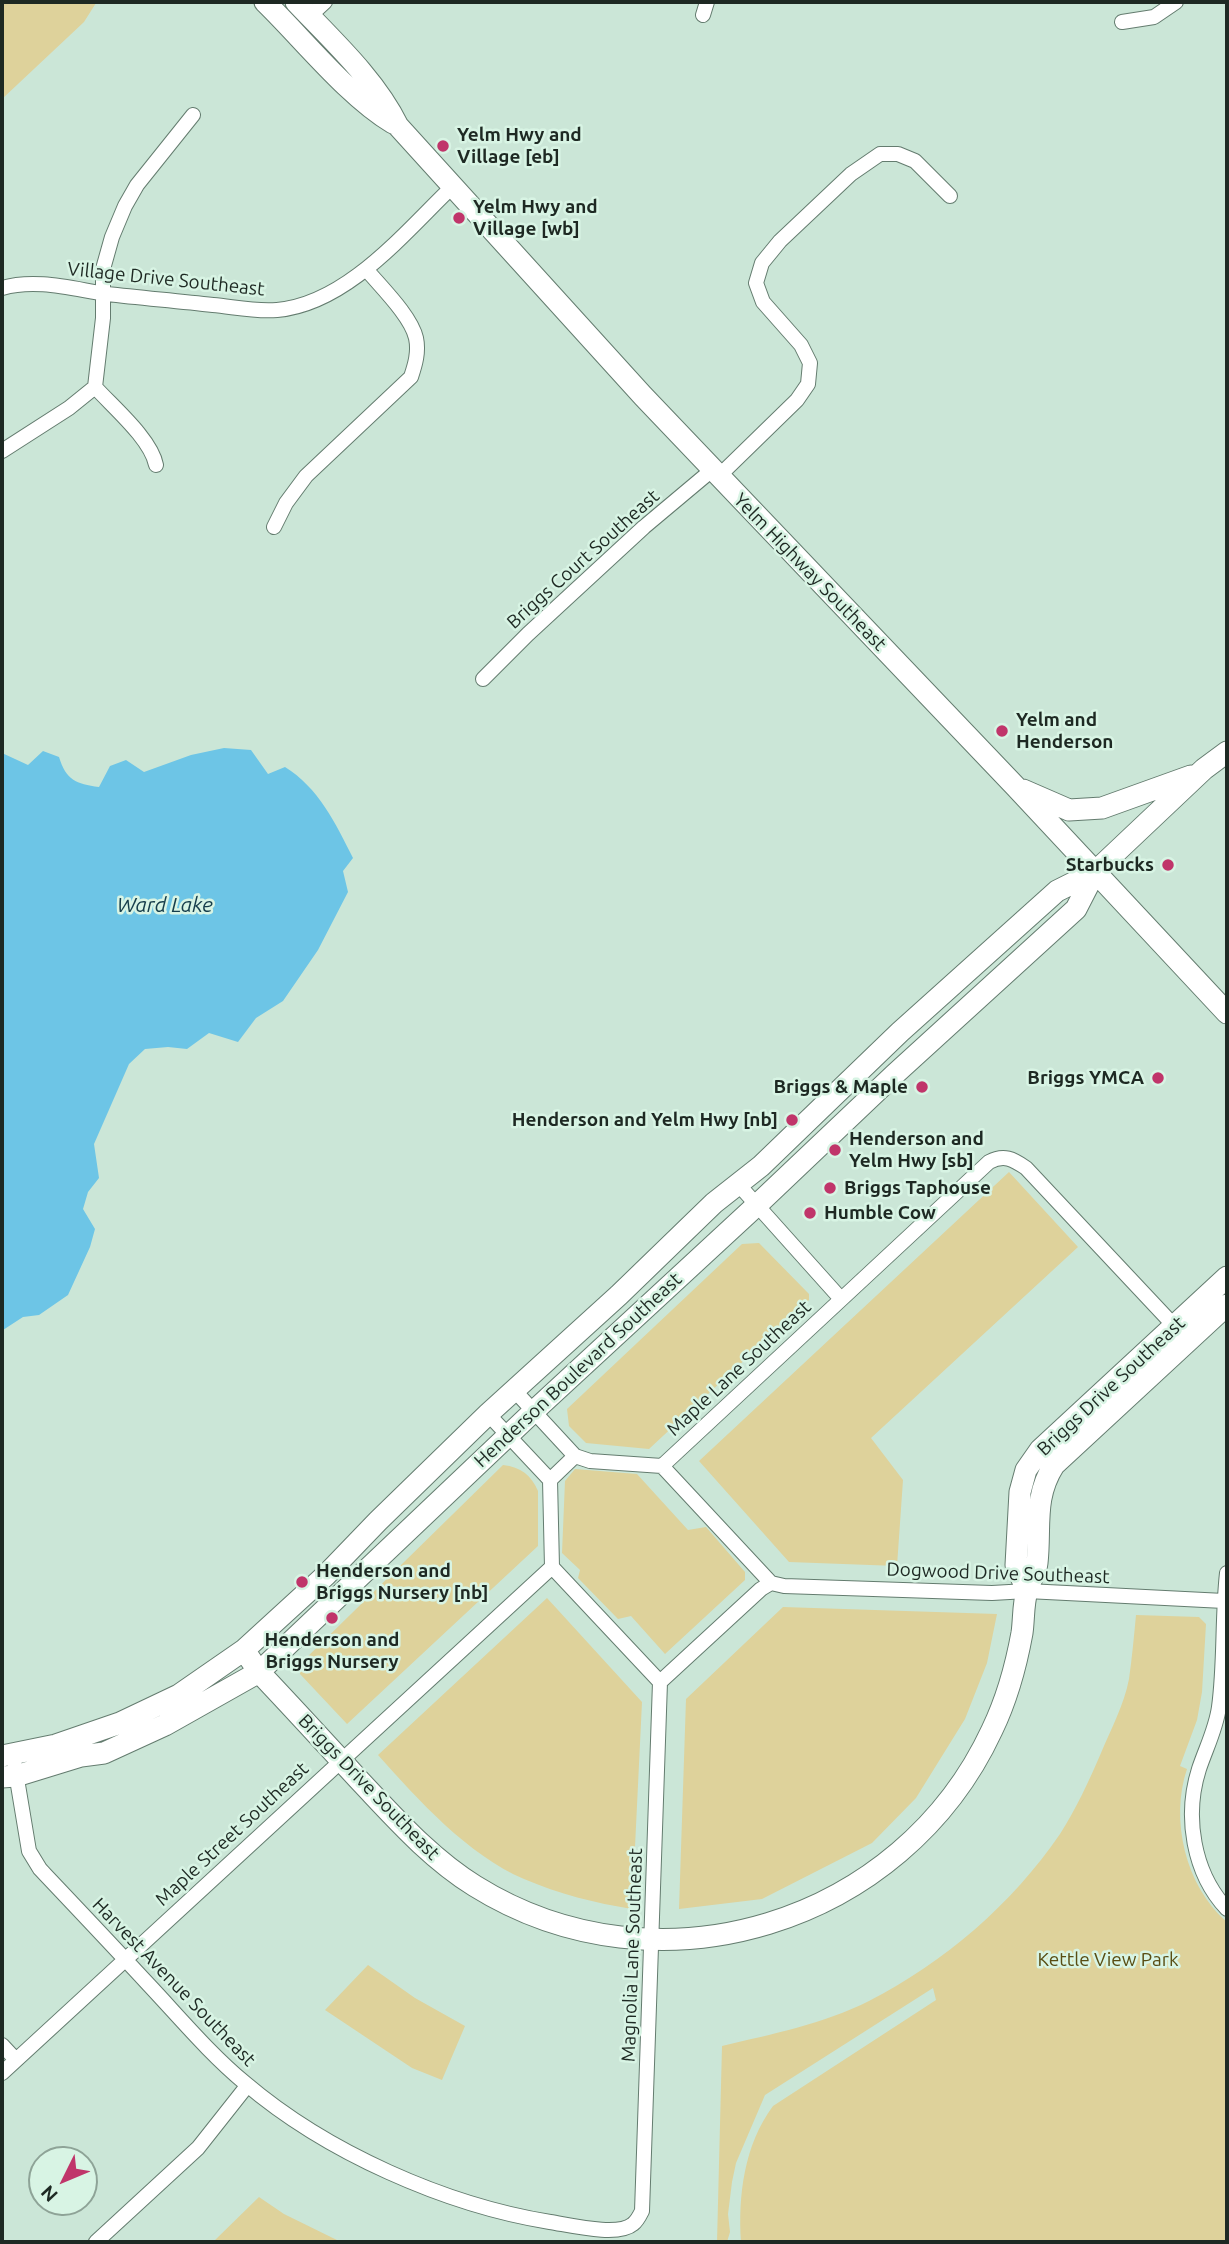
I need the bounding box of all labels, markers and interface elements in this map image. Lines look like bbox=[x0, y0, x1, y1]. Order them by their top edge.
place label: Yelm Hwy and Village [eb] bbox=[457, 124, 582, 168]
marker: Yelm Hwy and Village [eb] bbox=[435, 138, 451, 154]
place label: Yelm Hwy and Village [wb] bbox=[473, 196, 598, 240]
marker: Yelm Hwy and Village [wb] bbox=[451, 210, 467, 226]
street label: Village Drive Southeast bbox=[66, 257, 266, 301]
street label: Briggs Court Southeast bbox=[502, 485, 664, 633]
street label: Yelm Highway Southeast bbox=[729, 488, 891, 656]
place label: Yelm and Henderson bbox=[1016, 709, 1113, 753]
marker: Yelm and Henderson bbox=[994, 723, 1010, 739]
place label: Starbucks bbox=[1066, 854, 1154, 876]
marker: Starbucks bbox=[1160, 857, 1176, 873]
water label: Ward Lake bbox=[117, 892, 213, 918]
place label: Briggs YMCA bbox=[1027, 1067, 1144, 1089]
marker: Briggs YMCA bbox=[1150, 1070, 1166, 1086]
place label: Briggs & Maple bbox=[773, 1076, 908, 1098]
marker: Briggs & Maple bbox=[914, 1079, 930, 1095]
place label: Henderson and Yelm Hwy [nb] bbox=[512, 1109, 778, 1131]
marker: Henderson and Yelm Hwy [nb] bbox=[784, 1112, 800, 1128]
place label: Henderson and Yelm Hwy [sb] bbox=[849, 1128, 984, 1172]
marker: Henderson and Yelm Hwy [sb] bbox=[827, 1142, 843, 1158]
place label: Briggs Taphouse bbox=[844, 1177, 991, 1199]
marker: Briggs Taphouse bbox=[822, 1180, 838, 1196]
place label: Humble Cow bbox=[824, 1202, 936, 1224]
marker: Humble Cow bbox=[802, 1205, 818, 1221]
street label: Henderson Boulevard Southeast bbox=[470, 1268, 686, 1472]
street label: Maple Lane Southeast bbox=[662, 1295, 816, 1441]
street label: Briggs Drive Southeast bbox=[1032, 1312, 1190, 1460]
street label: Dogwood Drive Southeast bbox=[886, 1558, 1110, 1588]
place label: Henderson and Briggs Nursery [nb] bbox=[316, 1560, 488, 1604]
marker: Henderson and Briggs Nursery [nb] bbox=[294, 1574, 310, 1590]
marker: Henderson and Briggs Nursery bbox=[324, 1610, 340, 1626]
place label: Henderson and Briggs Nursery bbox=[265, 1629, 399, 1673]
street label: Briggs Drive Southeast bbox=[293, 1709, 445, 1865]
street label: Maple Street Southeast bbox=[151, 1757, 313, 1911]
street label: Magnolia Lane Southeast bbox=[617, 1848, 647, 2062]
street label: Harvest Avenue Southeast bbox=[88, 1893, 260, 2071]
park label: Kettle View Park bbox=[1037, 1949, 1179, 1971]
north arrow bbox=[28, 2146, 98, 2216]
text: N bbox=[36, 2181, 62, 2207]

